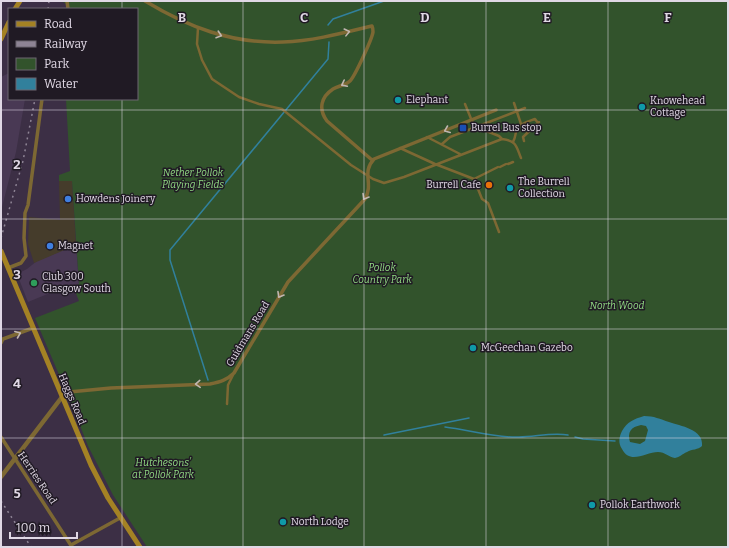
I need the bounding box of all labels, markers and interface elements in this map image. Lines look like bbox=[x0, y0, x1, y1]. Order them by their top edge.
legend bbox=[8, 8, 138, 100]
text: B bbox=[178, 10, 186, 25]
text: C bbox=[300, 10, 308, 25]
text: D bbox=[420, 10, 430, 25]
text: E bbox=[543, 10, 551, 25]
text: F bbox=[664, 10, 672, 25]
text: Road bbox=[44, 17, 72, 31]
one-way arrow bbox=[344, 29, 350, 37]
one-way arrow bbox=[215, 30, 222, 39]
text: Railway bbox=[44, 37, 88, 51]
text: Park bbox=[44, 57, 70, 71]
text: Water bbox=[44, 77, 79, 91]
one-way arrow bbox=[341, 79, 348, 87]
place label: Elephant bbox=[406, 94, 449, 106]
marker: Elephant bbox=[393, 95, 403, 105]
place label: Knowehead Cottage bbox=[650, 95, 705, 119]
marker: Knowehead Cottage bbox=[637, 102, 647, 112]
place label: Burrel Bus stop bbox=[471, 122, 542, 134]
marker: Burrel Bus stop bbox=[458, 123, 468, 133]
one-way arrow bbox=[443, 125, 450, 133]
text: 2 bbox=[13, 157, 21, 172]
park label: Nether Pollok Playing Fields bbox=[162, 167, 224, 191]
place label: The Burrell Collection bbox=[518, 176, 570, 200]
place label: Burrell Cafe bbox=[426, 179, 481, 191]
marker: Burrell Cafe bbox=[484, 180, 494, 190]
marker: The Burrell Collection bbox=[505, 183, 515, 193]
place label: Howdens Joinery bbox=[76, 193, 156, 205]
one-way arrow bbox=[362, 193, 370, 200]
marker: Howdens Joinery bbox=[63, 194, 73, 204]
place label: Magnet bbox=[58, 240, 93, 252]
marker: Magnet bbox=[45, 241, 55, 251]
park label: Pollok Country Park bbox=[352, 262, 412, 286]
text: 3 bbox=[13, 267, 21, 282]
place label: Club 300 Glasgow South bbox=[42, 271, 112, 295]
marker: Club 300 Glasgow South bbox=[29, 278, 39, 288]
one-way arrow bbox=[278, 291, 285, 298]
street label: Guidmans Road bbox=[224, 299, 272, 369]
park label: North Wood bbox=[590, 300, 645, 312]
one-way arrow bbox=[14, 330, 21, 338]
place label: McGeechan Gazebo bbox=[481, 342, 573, 354]
marker: McGeechan Gazebo bbox=[468, 343, 478, 353]
street label: Haggs Road bbox=[56, 371, 88, 427]
text: 4 bbox=[13, 376, 21, 391]
one-way arrow bbox=[195, 380, 201, 388]
street label: Herries Road bbox=[15, 450, 59, 507]
park label: Hutchesons’ at Pollok Park bbox=[132, 457, 194, 481]
text: 5 bbox=[13, 486, 21, 501]
place label: Pollok Earthwork bbox=[600, 499, 680, 511]
marker: Pollok Earthwork bbox=[587, 500, 597, 510]
scale bar bbox=[10, 514, 77, 540]
place label: North Lodge bbox=[291, 516, 349, 528]
marker: North Lodge bbox=[278, 517, 288, 527]
text: 100 m bbox=[16, 521, 51, 535]

